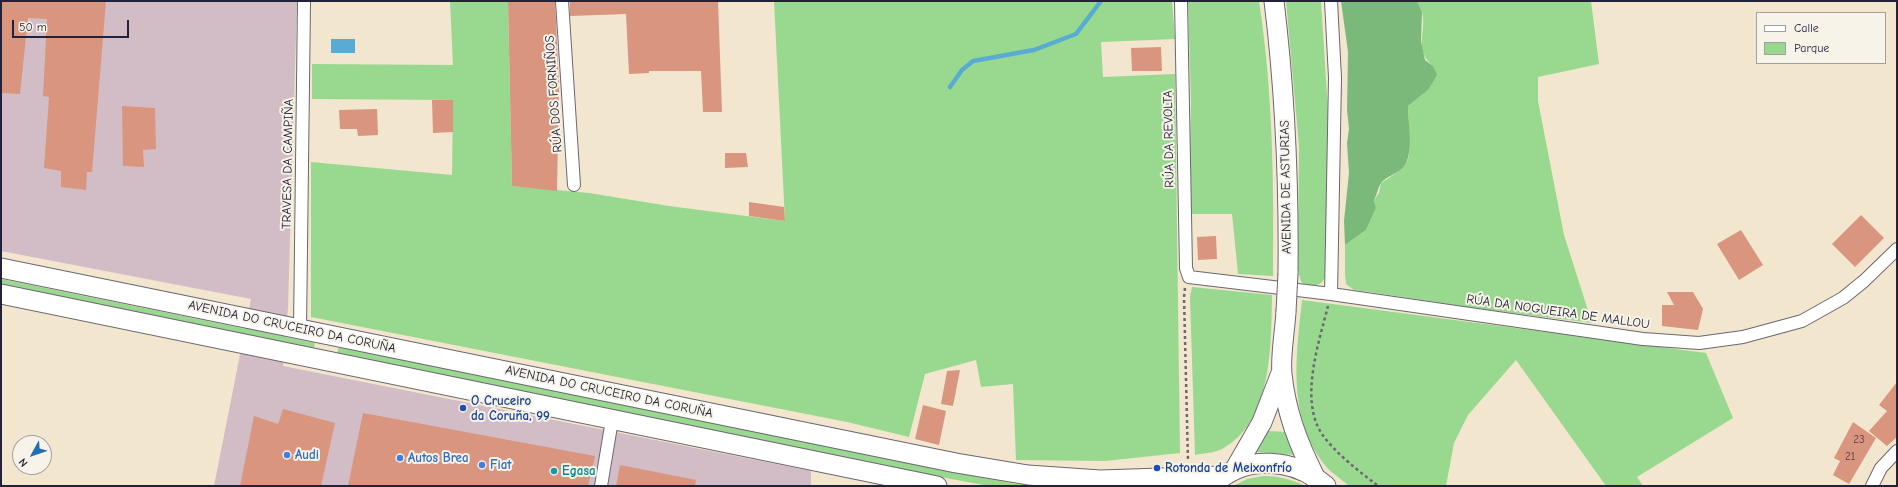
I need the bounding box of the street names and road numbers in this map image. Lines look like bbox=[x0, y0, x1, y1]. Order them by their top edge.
street label: RÚA DOS FORNIÑOS bbox=[542, 35, 566, 153]
street label: RÚA DA REVOLTA bbox=[1160, 90, 1178, 188]
street label: TRAVESA DA CAMPIÑA bbox=[279, 99, 297, 229]
street label: AVENIDA DE ASTURIAS bbox=[1277, 120, 1295, 254]
street label: RÚA DA NOGUEIRA DE MALLOU bbox=[1465, 291, 1651, 333]
street label: AVENIDA DO CRUCEIRO DA CORUÑA bbox=[187, 297, 397, 357]
street label: AVENIDA DO CRUCEIRO DA CORUÑA bbox=[504, 362, 714, 422]

